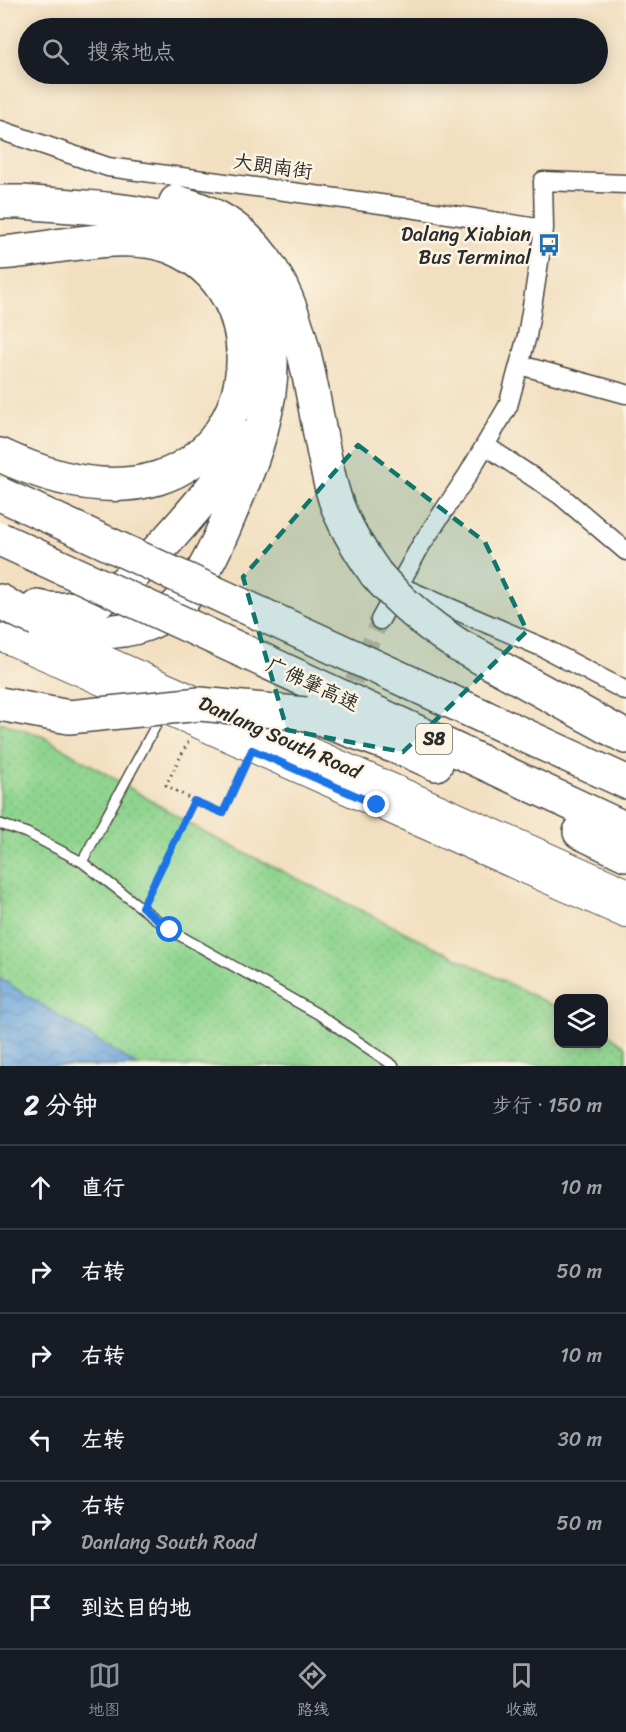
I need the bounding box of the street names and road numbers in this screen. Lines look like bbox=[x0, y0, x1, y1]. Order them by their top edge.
street label: 大朗南街 bbox=[231, 144, 315, 189]
street label: 广佛肇高速 bbox=[260, 647, 365, 721]
street label: Danlang South Road bbox=[193, 686, 368, 790]
road number: S8 bbox=[416, 724, 452, 754]

